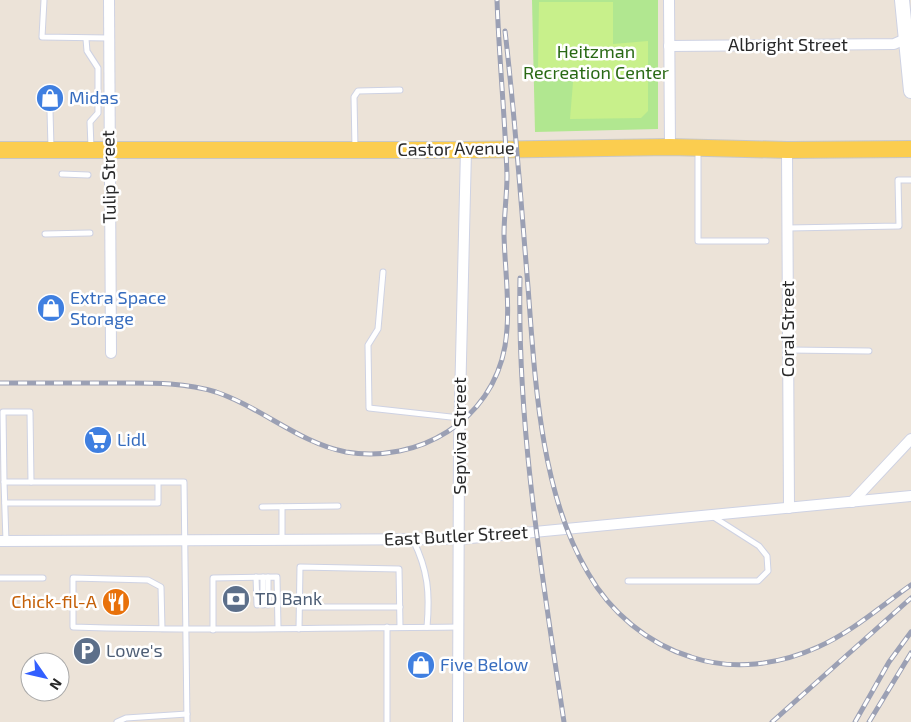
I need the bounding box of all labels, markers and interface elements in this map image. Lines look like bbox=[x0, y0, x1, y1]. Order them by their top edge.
street label: Albright Street bbox=[728, 33, 848, 55]
park label: Heitzman Recreation Center bbox=[523, 40, 669, 83]
shop icon: Midas bbox=[35, 83, 65, 113]
place label: Midas bbox=[69, 86, 119, 108]
street label: Tulip Street bbox=[96, 130, 120, 224]
street label: Castor Avenue bbox=[397, 136, 515, 160]
street label: Coral Street bbox=[776, 281, 798, 377]
place label: Extra Space Storage bbox=[70, 286, 166, 329]
shop icon: Extra Space Storage bbox=[36, 293, 66, 323]
street label: Sepviva Street bbox=[448, 377, 470, 495]
supermarket icon: Lidl bbox=[83, 425, 113, 455]
place label: Lidl bbox=[117, 428, 147, 450]
street label: East Butler Street bbox=[383, 520, 529, 550]
bank icon: TD Bank bbox=[221, 584, 251, 614]
restaurant icon: Chick-fil-A bbox=[101, 587, 131, 617]
place label: TD Bank bbox=[255, 587, 322, 609]
place label: Chick-fil-A bbox=[11, 590, 98, 612]
parking icon: Lowe's bbox=[72, 636, 102, 666]
place label: Lowe's bbox=[106, 639, 163, 661]
shop icon: Five Below bbox=[406, 650, 436, 680]
north arrow bbox=[20, 652, 70, 702]
place label: Five Below bbox=[440, 653, 529, 675]
text: N bbox=[46, 676, 66, 693]

